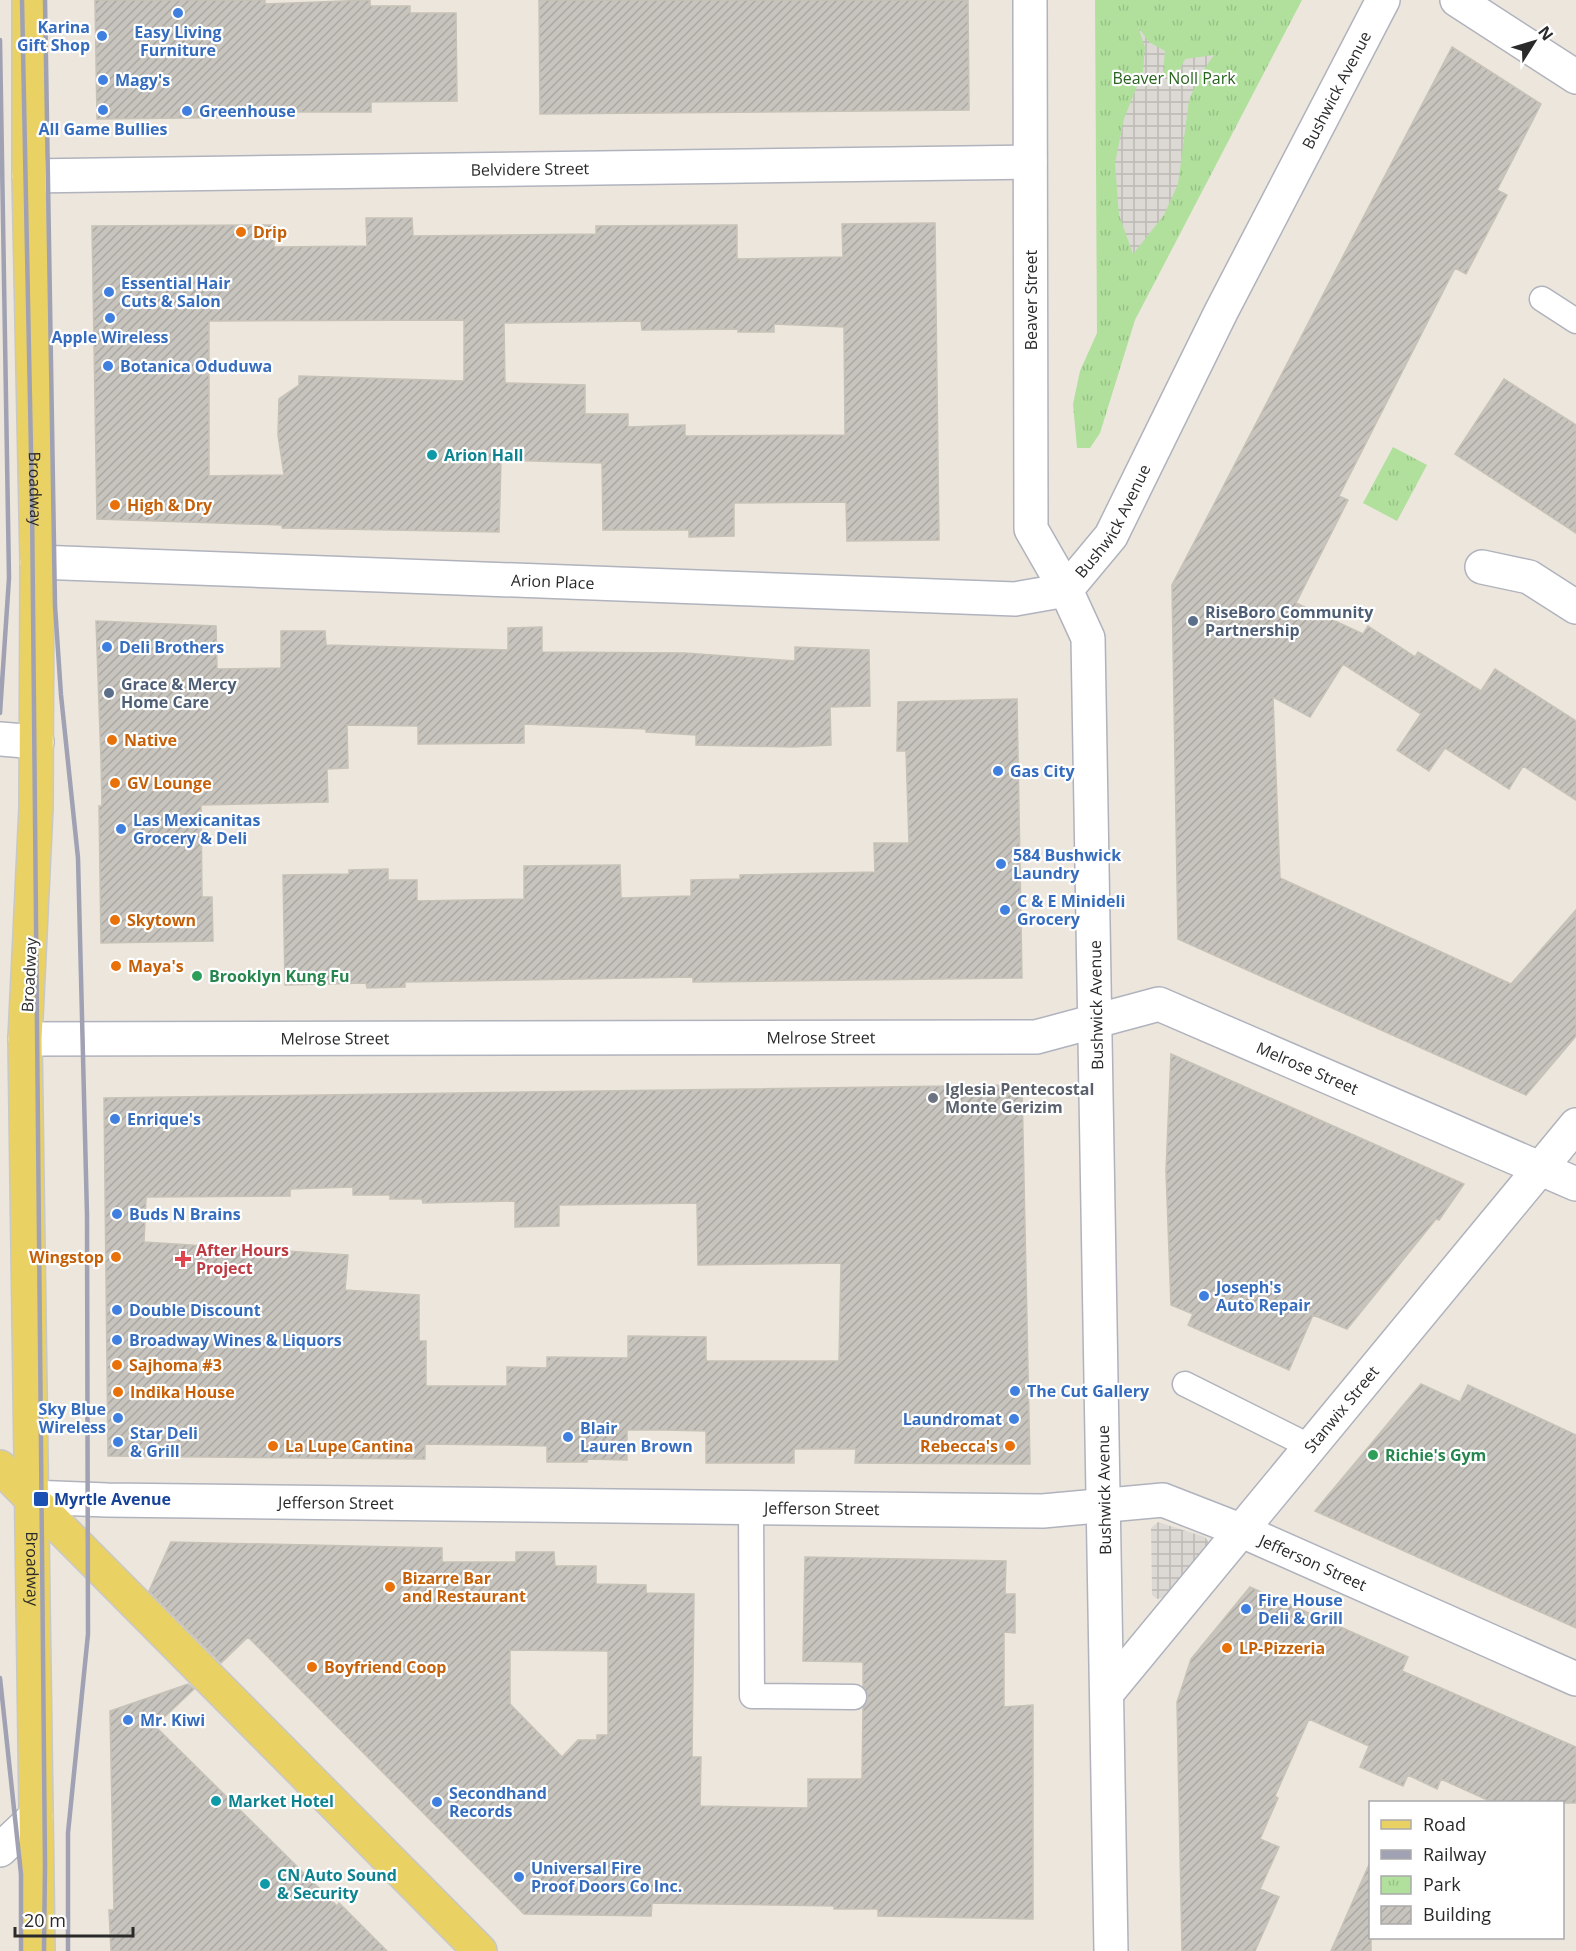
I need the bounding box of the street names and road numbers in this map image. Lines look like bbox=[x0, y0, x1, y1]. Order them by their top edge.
street label: Bushwick Avenue bbox=[1297, 27, 1376, 153]
street label: Belvidere Street bbox=[471, 157, 590, 181]
street label: Beaver Street bbox=[1020, 249, 1042, 350]
street label: Broadway bbox=[24, 451, 47, 527]
street label: Bushwick Avenue bbox=[1070, 460, 1156, 582]
street label: Arion Place bbox=[510, 569, 595, 594]
street label: Broadway bbox=[16, 936, 42, 1013]
street label: Bushwick Avenue bbox=[1084, 940, 1108, 1070]
street label: Melrose Street bbox=[766, 1026, 876, 1049]
street label: Melrose Street bbox=[280, 1027, 390, 1049]
street label: Melrose Street bbox=[1253, 1036, 1362, 1100]
street label: Stanwix Street bbox=[1299, 1361, 1384, 1457]
street label: Bushwick Avenue bbox=[1092, 1425, 1116, 1555]
street label: Jefferson Street bbox=[276, 1491, 394, 1514]
street label: Jefferson Street bbox=[762, 1497, 880, 1520]
street label: Jefferson Street bbox=[1254, 1528, 1370, 1596]
street label: Broadway bbox=[21, 1531, 44, 1607]

